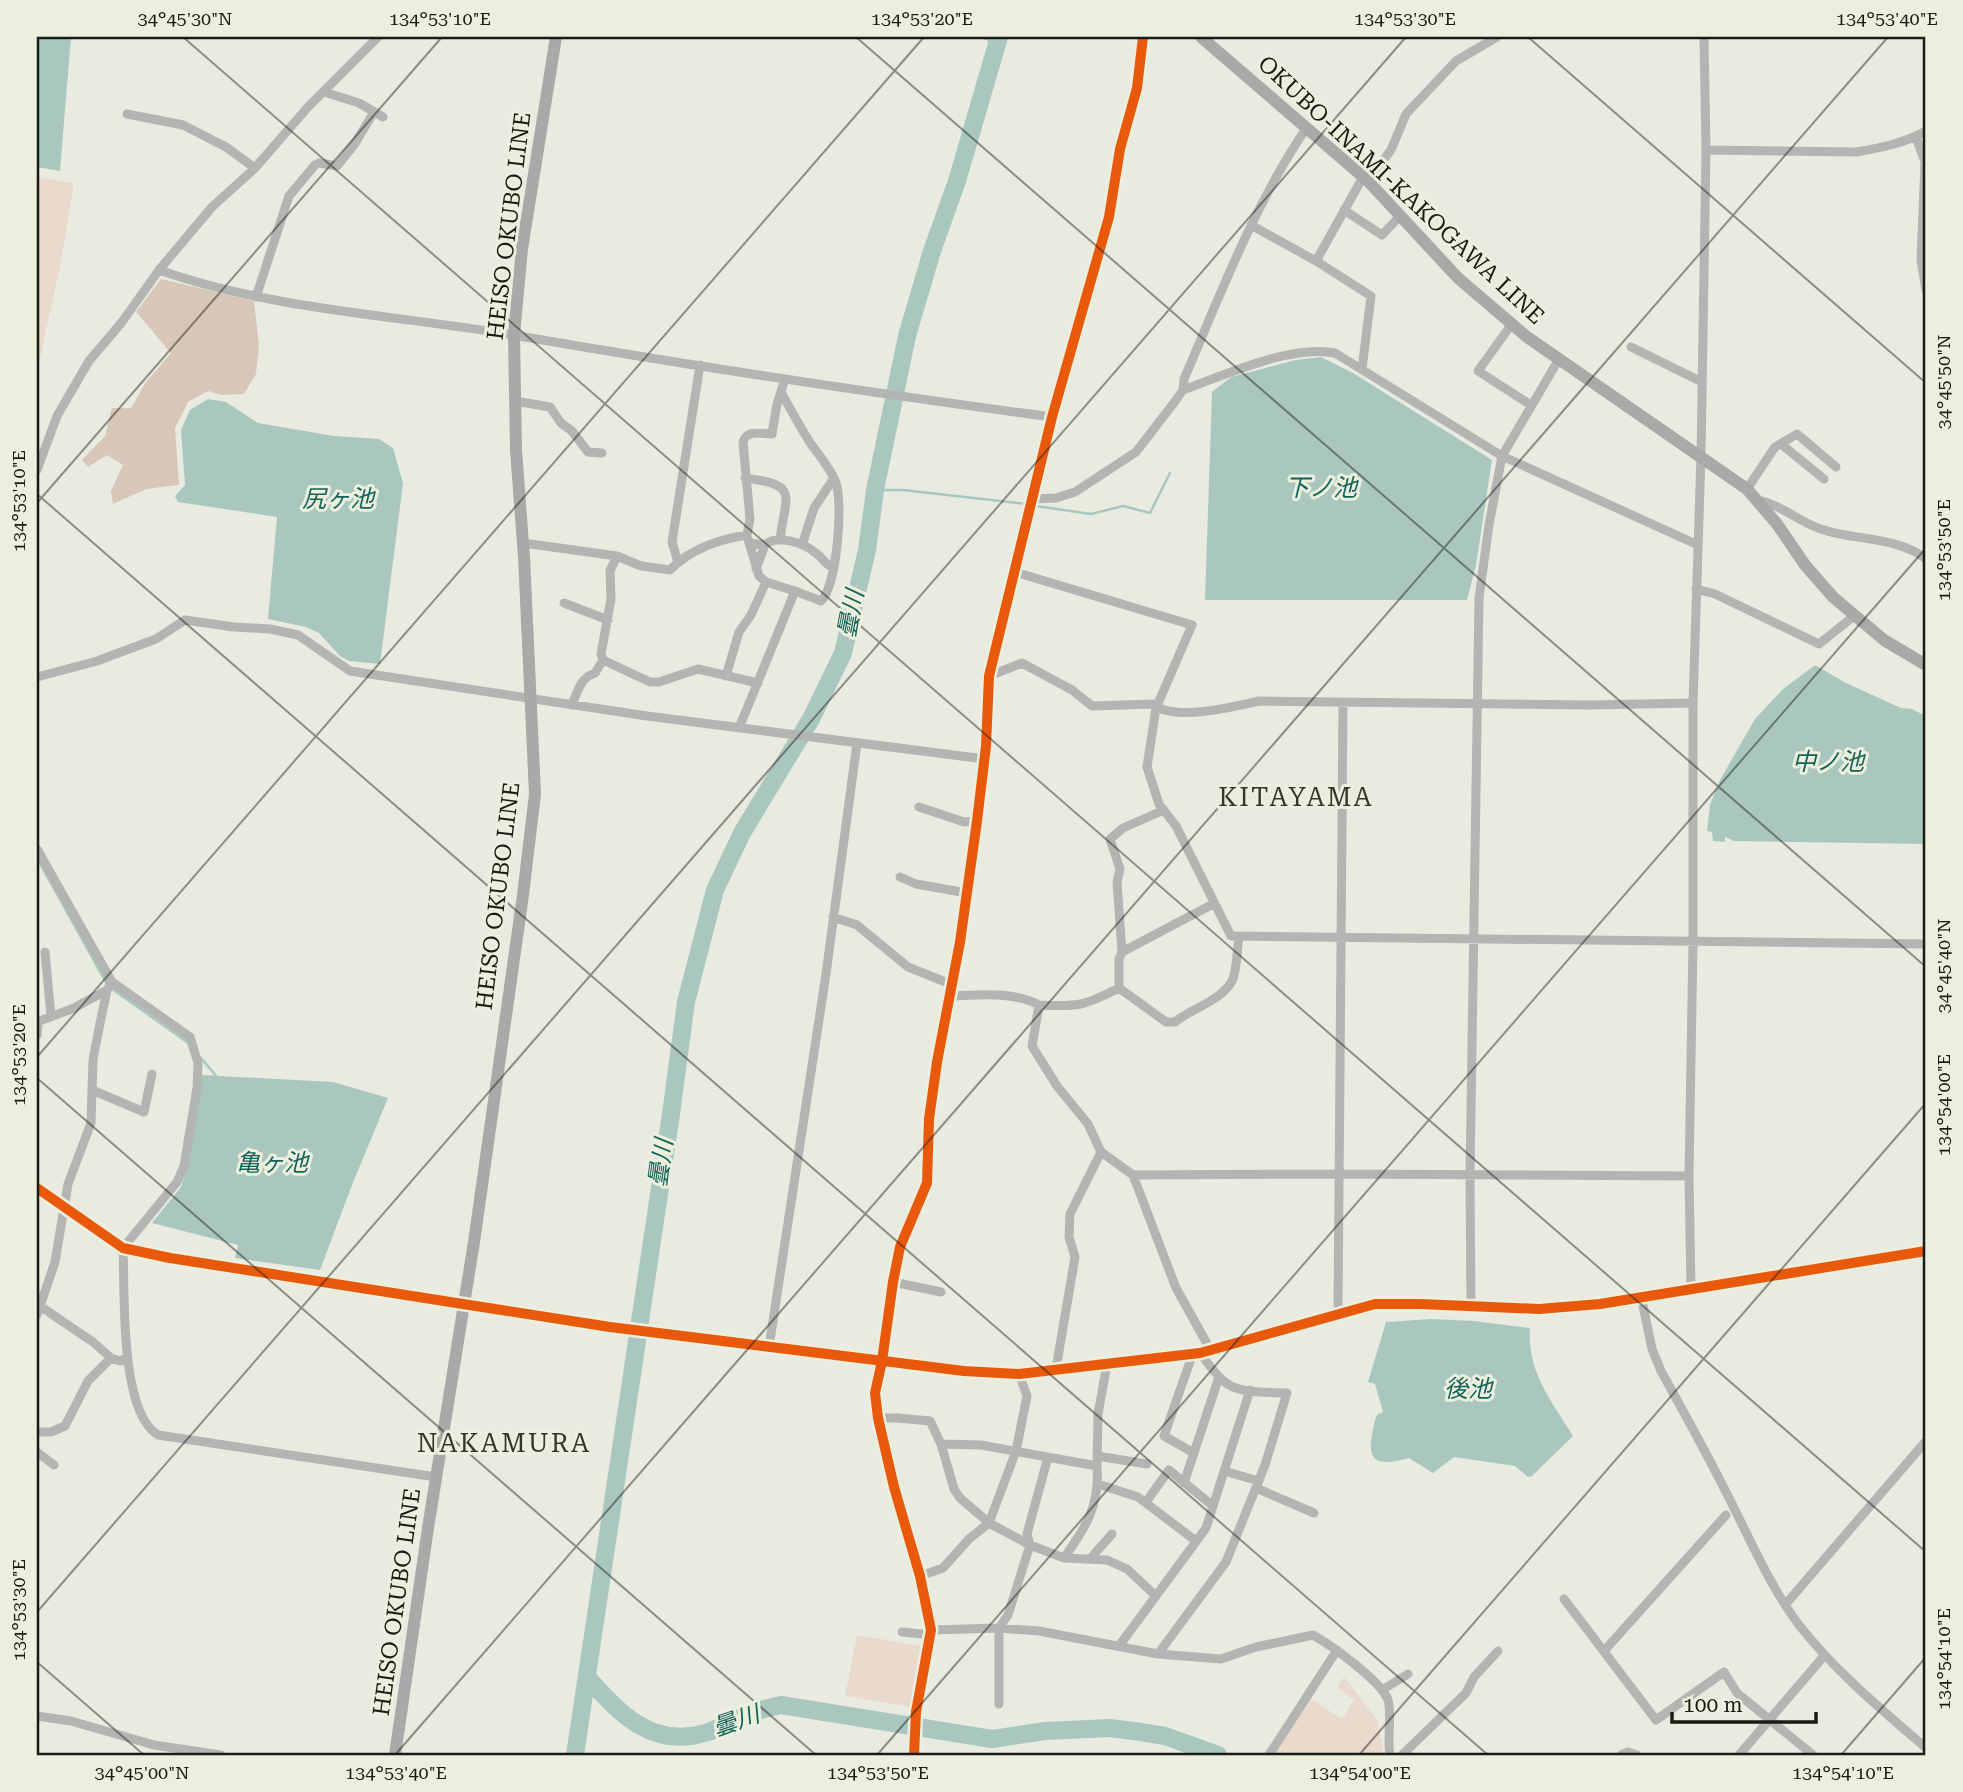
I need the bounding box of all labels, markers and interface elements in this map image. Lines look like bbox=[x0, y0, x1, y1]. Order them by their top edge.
text: 34°45'30"N bbox=[138, 8, 232, 29]
text: 134°53'10"E bbox=[389, 8, 491, 29]
text: 134°53'20"E bbox=[871, 8, 973, 29]
text: 134°53'30"E bbox=[1354, 8, 1456, 29]
text: 134°53'40"E bbox=[1836, 8, 1938, 29]
street label: OKUBO-INAMI-KAKOGAWA LINE bbox=[1252, 50, 1550, 330]
street label: HEISO OKUBO LINE bbox=[482, 111, 536, 341]
text: 34°45'50"N bbox=[1933, 335, 1954, 429]
text: 134°53'10"E bbox=[8, 450, 29, 552]
water label: 下ノ池 bbox=[1285, 474, 1359, 502]
water label: 尻ヶ池 bbox=[302, 485, 376, 513]
text: 134°53'50"E bbox=[1933, 499, 1954, 601]
water label: 曇川 bbox=[833, 585, 870, 640]
water label: 中ノ池 bbox=[1792, 748, 1866, 776]
street label: HEISO OKUBO LINE bbox=[471, 781, 525, 1011]
district label: KITAYAMA bbox=[1218, 782, 1374, 812]
text: 34°45'40"N bbox=[1933, 919, 1954, 1013]
text: 134°53'20"E bbox=[8, 1004, 29, 1106]
text: 134°54'00"E bbox=[1933, 1054, 1954, 1156]
water label: 曇川 bbox=[644, 1134, 679, 1189]
water label: 亀ヶ池 bbox=[236, 1149, 310, 1177]
water label: 後池 bbox=[1444, 1375, 1494, 1403]
district label: NAKAMURA bbox=[417, 1428, 591, 1458]
street label: HEISO OKUBO LINE bbox=[368, 1487, 426, 1717]
text: 134°53'30"E bbox=[8, 1559, 29, 1661]
text: 134°54'10"E bbox=[1933, 1608, 1954, 1710]
scale bar bbox=[1672, 1680, 1816, 1724]
text: 100 m bbox=[1683, 1693, 1743, 1717]
water label: 曇川 bbox=[709, 1699, 766, 1742]
text: 34°45'00"N bbox=[95, 1762, 189, 1783]
text: 134°53'40"E bbox=[345, 1762, 447, 1783]
text: 134°53'50"E bbox=[827, 1762, 929, 1783]
text: 134°54'00"E bbox=[1309, 1762, 1411, 1783]
text: 134°54'10"E bbox=[1792, 1762, 1894, 1783]

